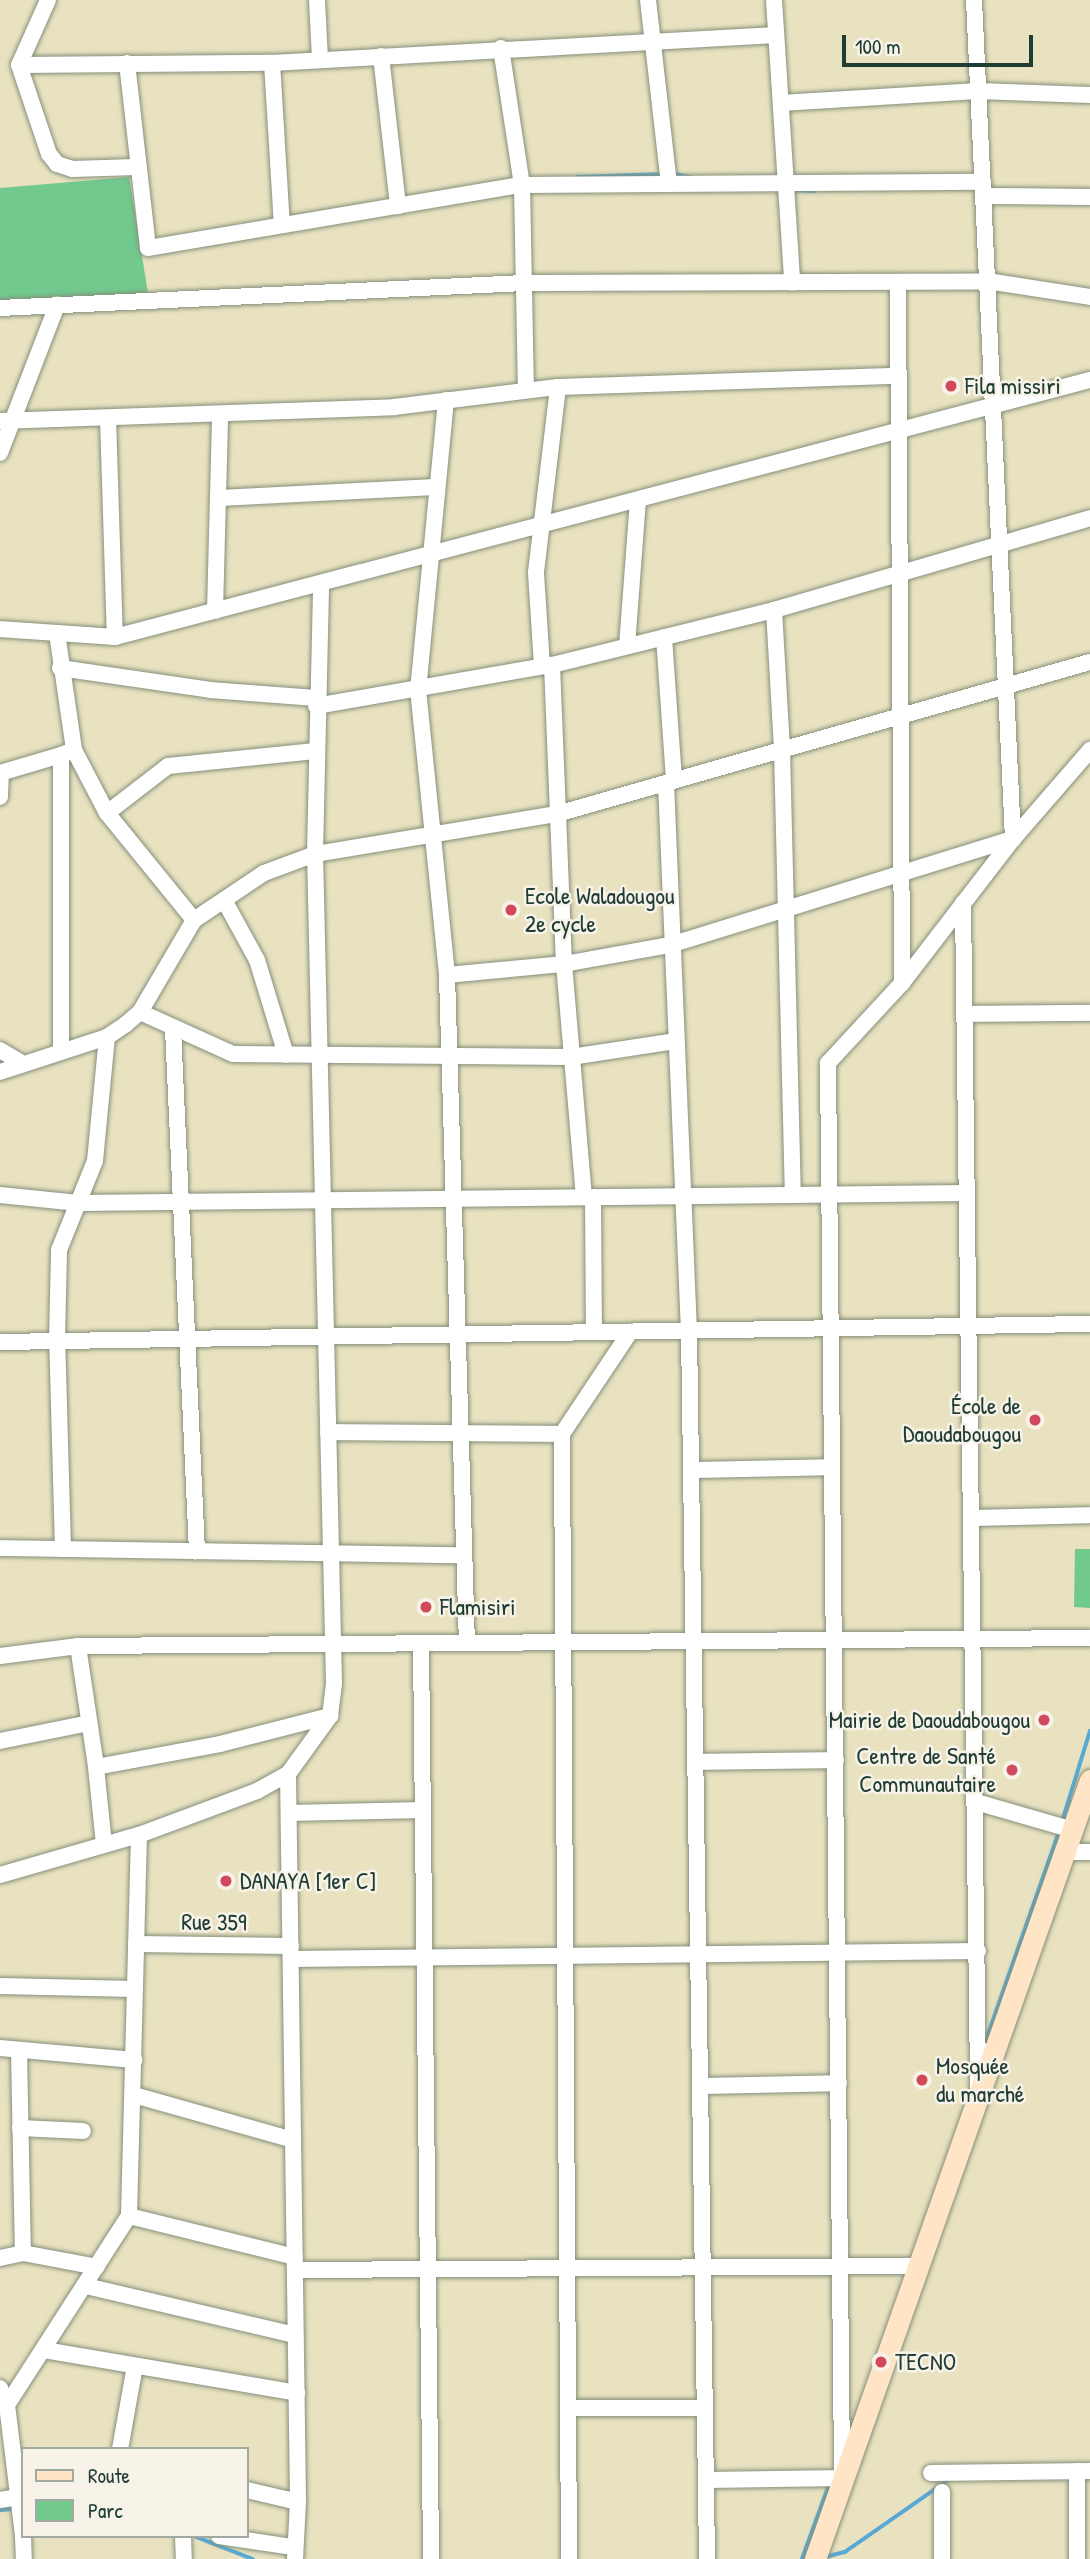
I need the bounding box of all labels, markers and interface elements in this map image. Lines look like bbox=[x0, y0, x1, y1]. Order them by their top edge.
scale bar bbox=[845, 21, 1036, 65]
text: 100 m bbox=[855, 32, 901, 61]
place label: Fila missiri bbox=[965, 372, 1061, 400]
marker: Fila missiri bbox=[943, 378, 959, 394]
place label: Ecole Waladougou 2e cycle bbox=[525, 882, 675, 938]
marker: Ecole Waladougou 2e cycle bbox=[503, 902, 519, 918]
place label: École de Daoudabougou bbox=[903, 1392, 1021, 1448]
marker: École de Daoudabougou bbox=[1027, 1412, 1043, 1428]
place label: Flamisiri bbox=[440, 1593, 516, 1621]
marker: Flamisiri bbox=[418, 1599, 434, 1615]
place label: Mairie de Daoudabougou bbox=[829, 1706, 1030, 1734]
marker: Mairie de Daoudabougou bbox=[1036, 1712, 1052, 1728]
place label: Centre de Santé Communautaire bbox=[856, 1742, 996, 1798]
marker: Centre de Santé Communautaire bbox=[1002, 1760, 1022, 1780]
place label: DANAYA [1er C] bbox=[240, 1867, 376, 1895]
marker: DANAYA [1er C] bbox=[218, 1873, 234, 1889]
street label: Rue 359 bbox=[181, 1907, 247, 1937]
place label: Mosquée du marché bbox=[936, 2052, 1024, 2108]
marker: Mosquée du marché bbox=[914, 2072, 930, 2088]
place label: TECNO bbox=[895, 2348, 956, 2376]
marker: TECNO bbox=[873, 2354, 889, 2370]
legend bbox=[21, 2447, 248, 2538]
text: Route bbox=[88, 2461, 130, 2490]
text: Parc bbox=[88, 2496, 123, 2525]

